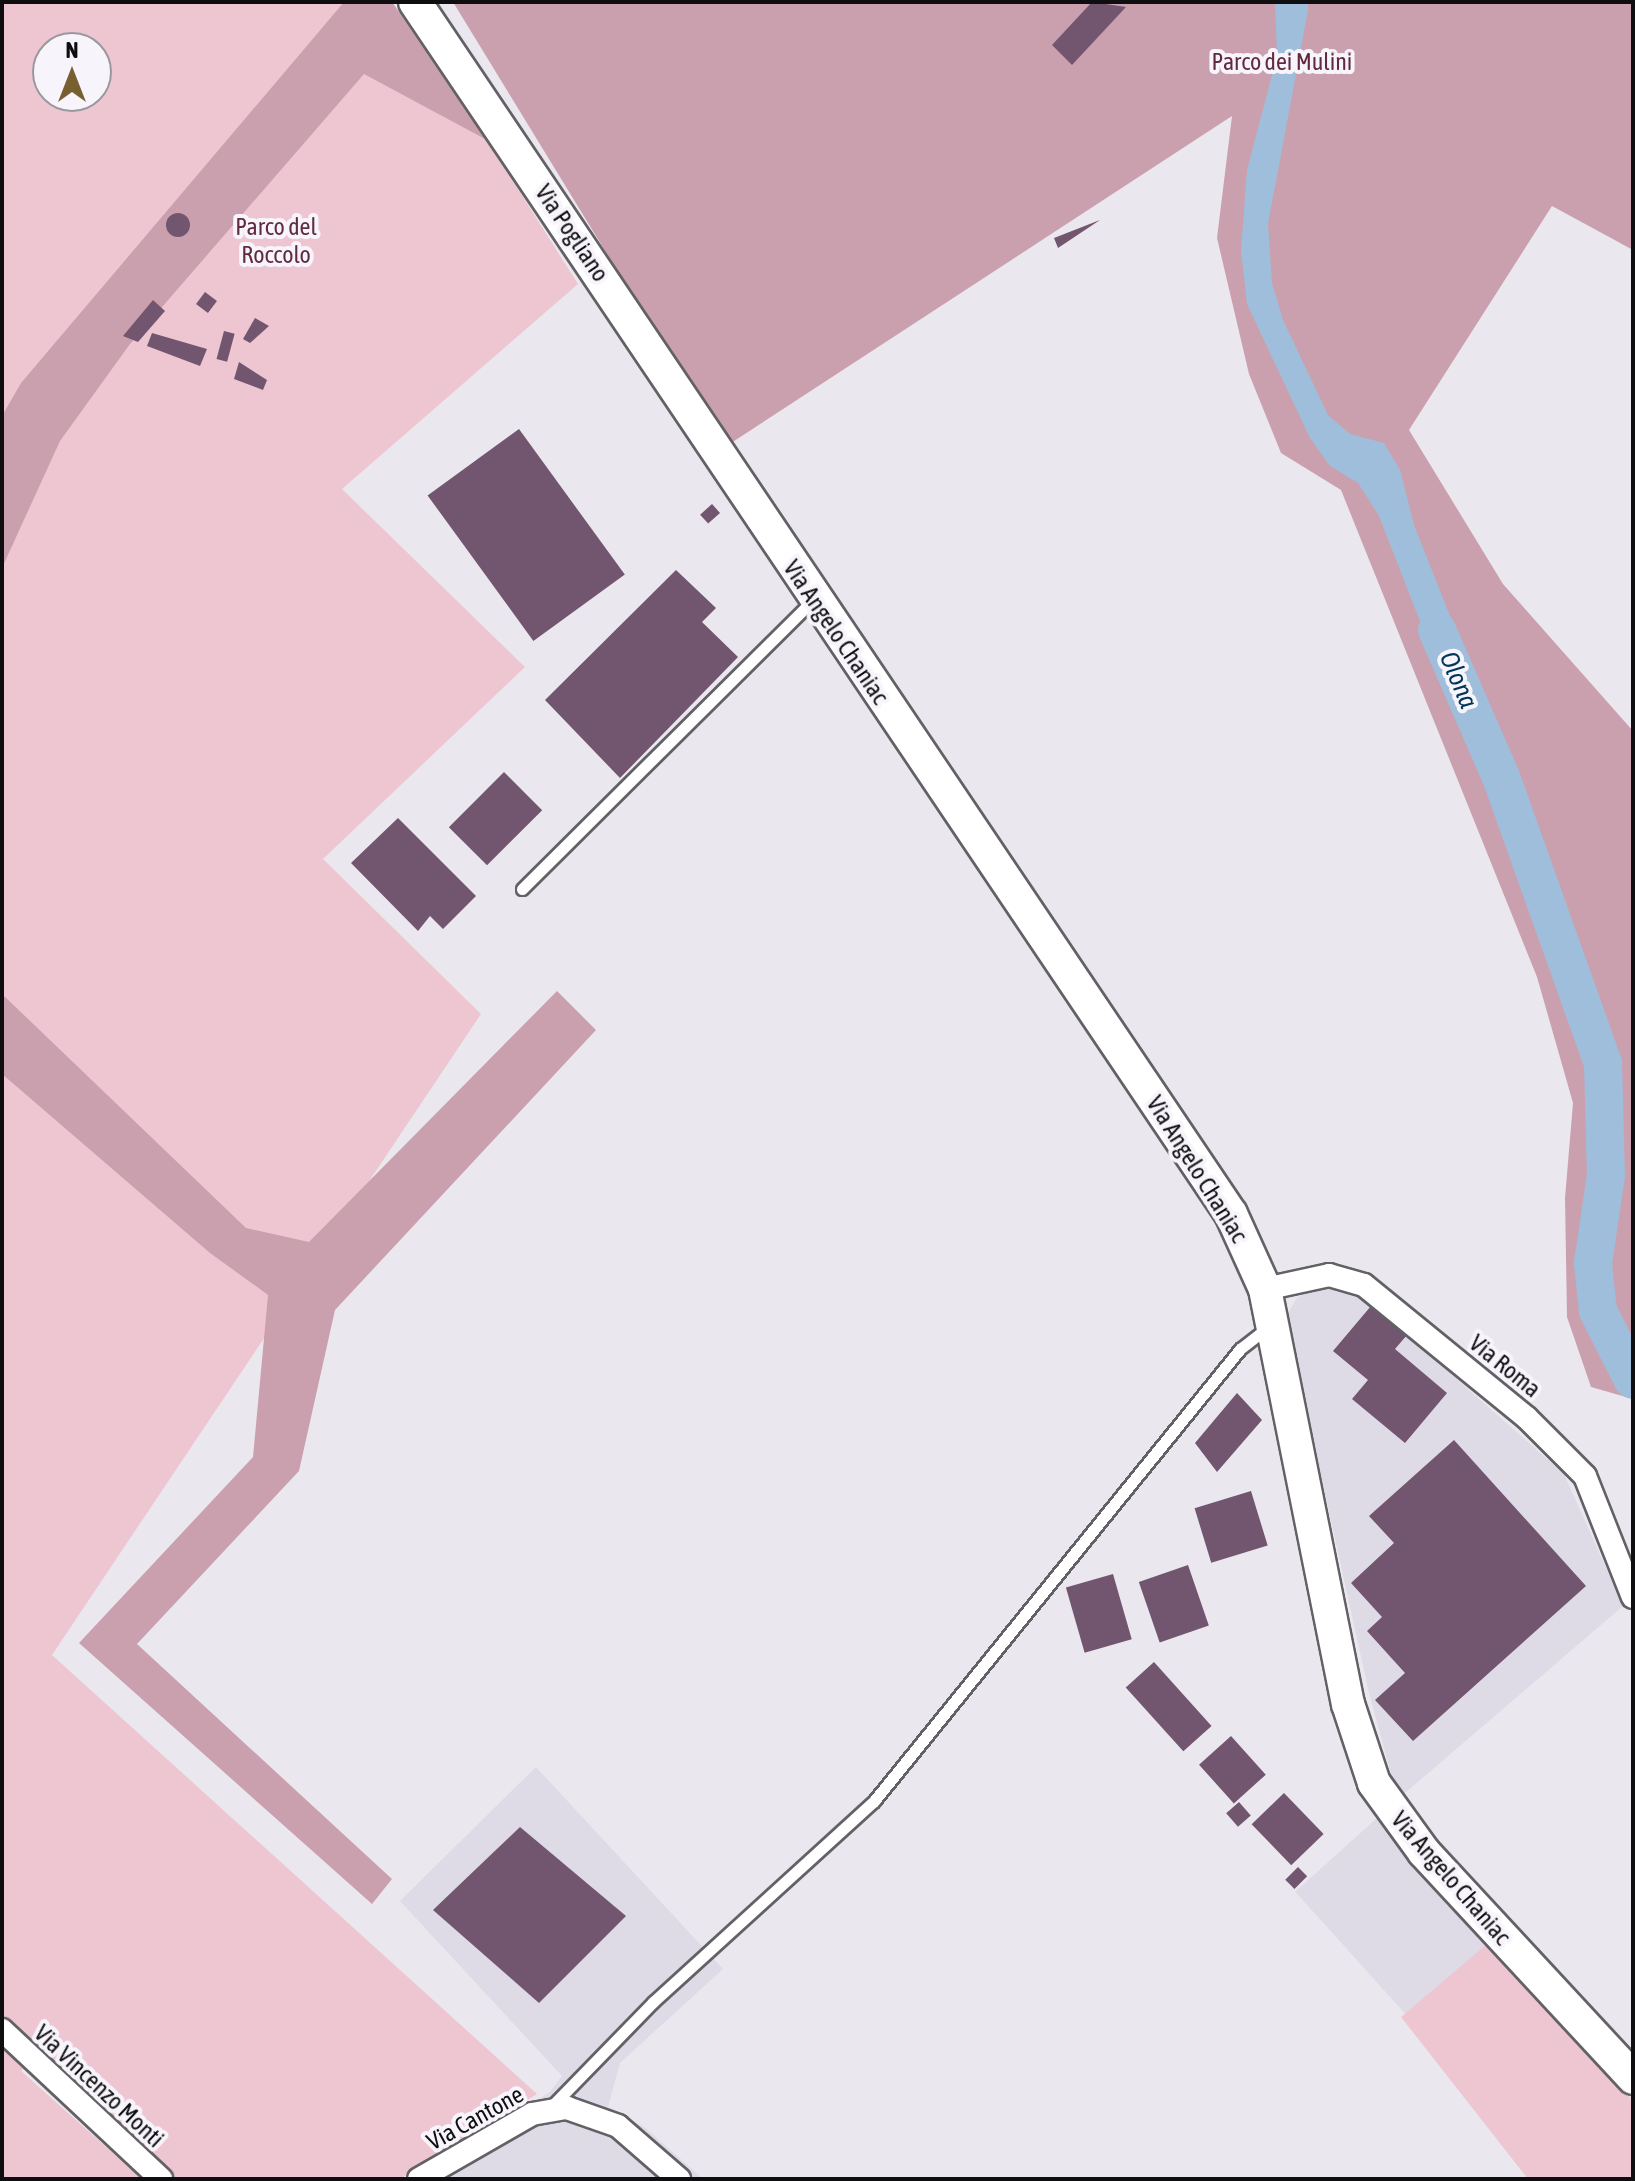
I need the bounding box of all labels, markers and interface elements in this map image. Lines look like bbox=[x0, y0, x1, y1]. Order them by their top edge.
north arrow bbox=[32, 32, 112, 112]
text: N bbox=[66, 37, 78, 63]
park label: Parco dei Mulini bbox=[1212, 48, 1352, 76]
street label: Via Pogliano bbox=[529, 179, 615, 287]
park label: Parco del Roccolo bbox=[235, 213, 317, 269]
street label: Via Angelo Chaniac bbox=[777, 555, 895, 709]
water label: Olona bbox=[1432, 647, 1484, 713]
street label: Via Angelo Chaniac bbox=[1140, 1090, 1254, 1248]
street label: Via Roma bbox=[1464, 1329, 1546, 1403]
street label: Via Angelo Chaniac bbox=[1385, 1805, 1517, 1951]
street label: Via Vincenzo Monti bbox=[28, 2019, 170, 2153]
street label: Via Cantone bbox=[422, 2080, 528, 2156]

